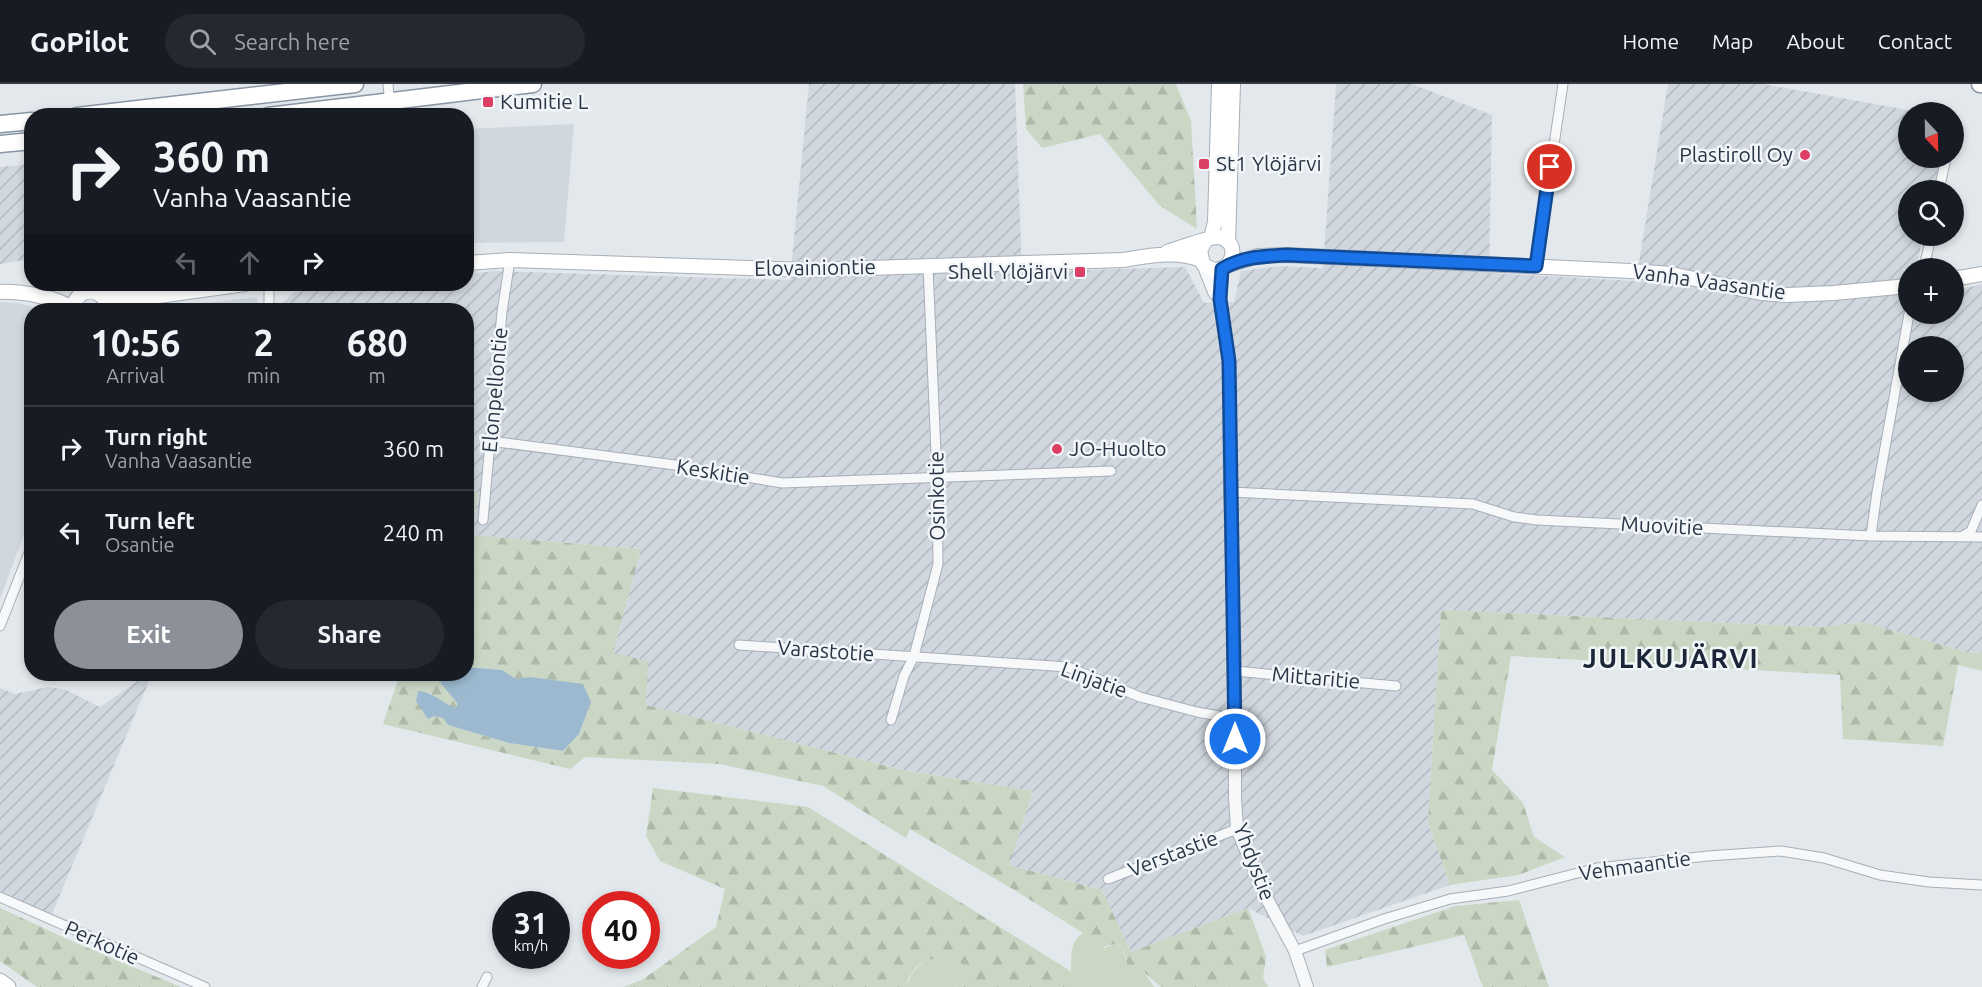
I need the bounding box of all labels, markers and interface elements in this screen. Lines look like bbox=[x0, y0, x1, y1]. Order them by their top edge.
search box bbox=[165, 14, 585, 68]
icon: search bbox=[186, 25, 219, 58]
text: GoPilot bbox=[30, 26, 129, 57]
text: Search here bbox=[234, 29, 350, 54]
text: Home bbox=[1622, 29, 1679, 53]
text: Map bbox=[1712, 29, 1753, 53]
text: About bbox=[1786, 29, 1845, 53]
text: Contact bbox=[1878, 29, 1952, 53]
place label: Kumitie L bbox=[500, 89, 589, 113]
marker: Kumitie L bbox=[481, 95, 495, 109]
north arrow bbox=[1898, 102, 1964, 168]
map controls bbox=[1898, 102, 1964, 402]
icon: right bbox=[54, 132, 132, 210]
text: 360 m bbox=[153, 133, 270, 180]
pin bbox=[1524, 141, 1575, 192]
place label: Plastiroll Oy bbox=[1679, 142, 1793, 166]
marker: Plastiroll Oy bbox=[1798, 148, 1812, 162]
icon: arrive bbox=[1533, 150, 1566, 183]
place label: St1 Ylöjärvi bbox=[1216, 151, 1322, 175]
marker: St1 Ylöjärvi bbox=[1197, 157, 1211, 171]
button: search bbox=[1898, 180, 1964, 246]
text: Vanha Vaasantie bbox=[153, 182, 352, 212]
icon: left bbox=[170, 246, 203, 279]
icon: ahead bbox=[233, 246, 266, 279]
icon: right bbox=[296, 246, 329, 279]
street label: Elovainiontie bbox=[754, 254, 876, 280]
street label: Vanha Vaasantie bbox=[1631, 258, 1787, 304]
button: + bbox=[1898, 258, 1964, 324]
place label: Shell Ylöjärvi bbox=[948, 259, 1068, 283]
marker: Shell Ylöjärvi bbox=[1073, 265, 1087, 279]
text: 10:56 bbox=[90, 322, 180, 363]
text: 2 bbox=[253, 322, 274, 363]
text: 680 bbox=[347, 322, 408, 363]
street label: Elonpellontie bbox=[477, 326, 511, 454]
button: − bbox=[1898, 336, 1964, 402]
text: Arrival bbox=[106, 364, 165, 387]
text: min bbox=[247, 364, 280, 387]
text: m bbox=[369, 364, 386, 387]
text: Turn right bbox=[105, 424, 207, 449]
icon: right bbox=[54, 432, 87, 465]
text: 360 m bbox=[383, 436, 444, 461]
place label: JO-Huolto bbox=[1069, 436, 1167, 460]
marker: JO-Huolto bbox=[1050, 442, 1064, 456]
text: Vanha Vaasantie bbox=[105, 449, 252, 472]
street label: Osinkotie bbox=[923, 451, 949, 541]
street label: Keskitie bbox=[675, 453, 752, 489]
text: Turn left bbox=[105, 508, 195, 533]
street label: Muovitie bbox=[1620, 511, 1704, 539]
icon: left bbox=[54, 516, 87, 549]
text: 240 m bbox=[383, 520, 444, 545]
text: Osantie bbox=[105, 533, 175, 556]
button: Exit bbox=[54, 600, 243, 669]
button: Share bbox=[255, 600, 444, 669]
street label: Varastotie bbox=[777, 635, 875, 665]
district label: JULKUJÄRVI bbox=[1583, 643, 1759, 673]
street label: Linjatie bbox=[1058, 656, 1131, 702]
street label: Mittaritie bbox=[1271, 661, 1361, 693]
position arrow bbox=[1203, 707, 1267, 771]
street label: Yhdystie bbox=[1229, 820, 1281, 904]
street label: Verstastie bbox=[1124, 825, 1221, 881]
street label: Vehmaantie bbox=[1577, 845, 1692, 885]
speed limit sign: 40 bbox=[582, 891, 660, 969]
text: 31 bbox=[514, 906, 548, 940]
street label: Perkotie bbox=[61, 915, 143, 969]
text: km/h bbox=[514, 937, 548, 954]

